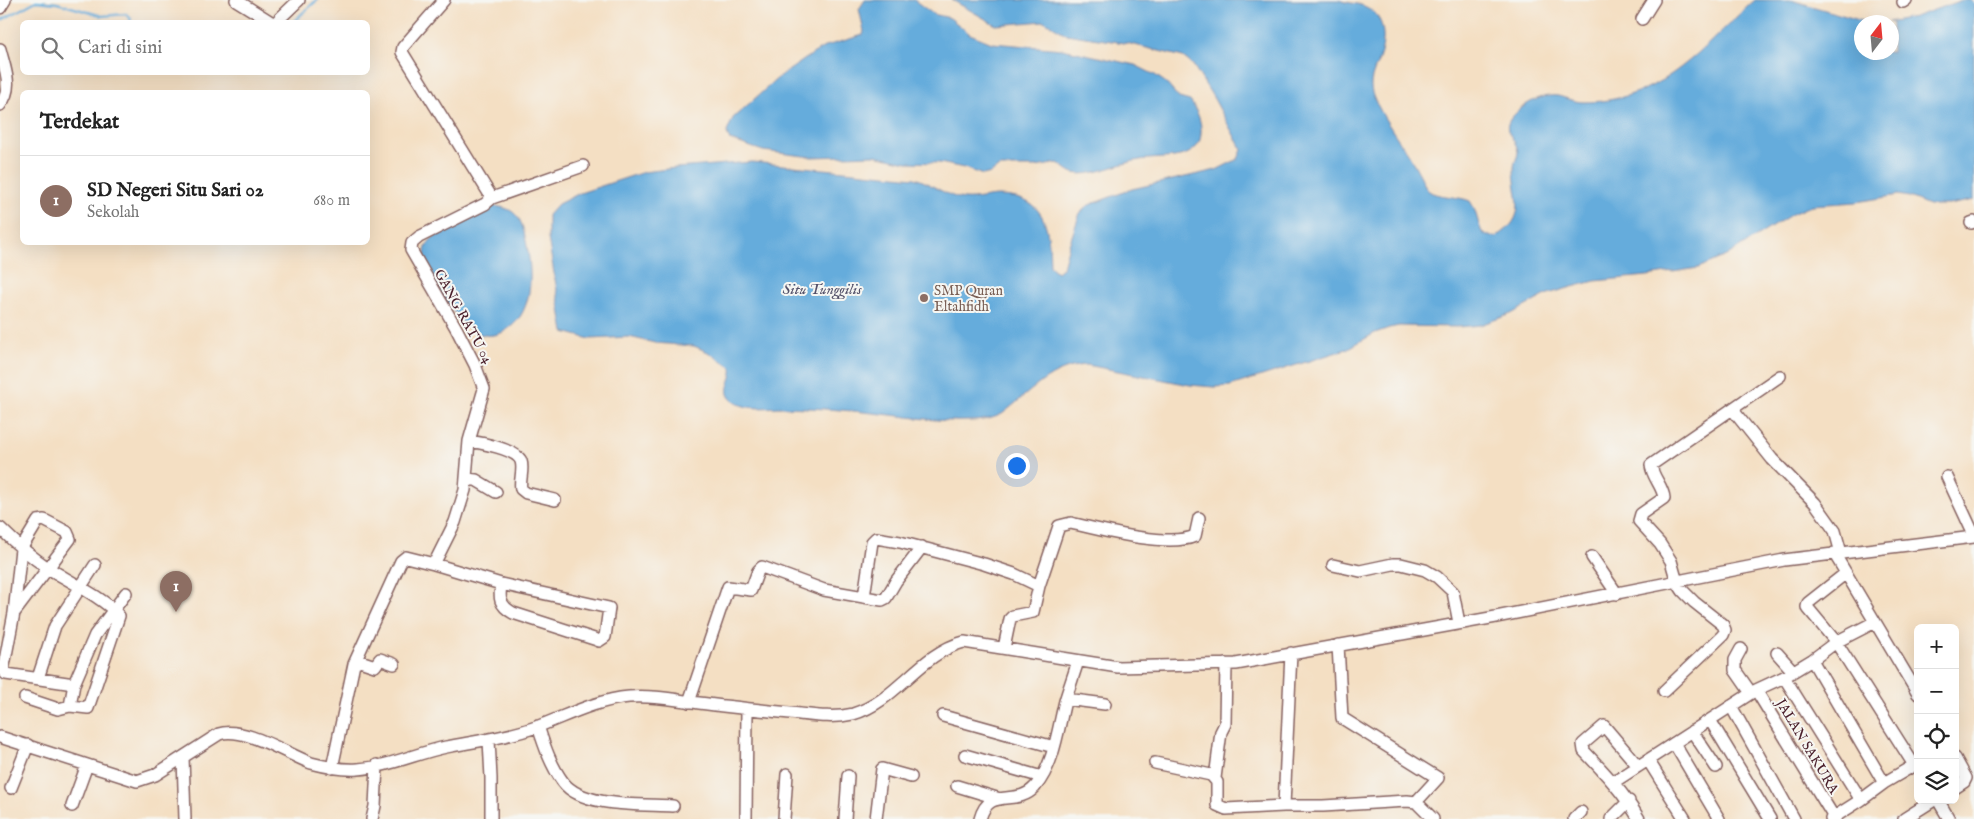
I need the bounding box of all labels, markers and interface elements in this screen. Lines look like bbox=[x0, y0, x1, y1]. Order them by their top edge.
north arrow bbox=[1854, 15, 1899, 60]
search box bbox=[20, 20, 370, 75]
icon: search bbox=[38, 34, 66, 62]
text: Cari di sini bbox=[78, 36, 162, 60]
text: Terdekat bbox=[40, 109, 119, 136]
text: SD Negeri Situ Sari 02 bbox=[87, 179, 264, 203]
text: 1 bbox=[53, 191, 59, 211]
text: 680 m bbox=[313, 191, 350, 211]
text: Sekolah bbox=[87, 203, 139, 223]
street label: GANG RATU 04 bbox=[430, 266, 497, 367]
water label: Situ Tunggilis bbox=[783, 280, 862, 300]
place label: SMP Quran Eltahfidh bbox=[934, 282, 1003, 316]
marker: SMP Quran Eltahfidh bbox=[918, 292, 930, 304]
your location bbox=[1004, 453, 1030, 479]
pin: 1 bbox=[160, 571, 192, 612]
map controls bbox=[1914, 624, 1959, 804]
button: + bbox=[1914, 624, 1959, 669]
button: − bbox=[1914, 669, 1959, 714]
street label: JALAN SAKURA bbox=[1771, 694, 1843, 798]
button: locate bbox=[1914, 714, 1959, 759]
button: layers bbox=[1914, 759, 1959, 804]

